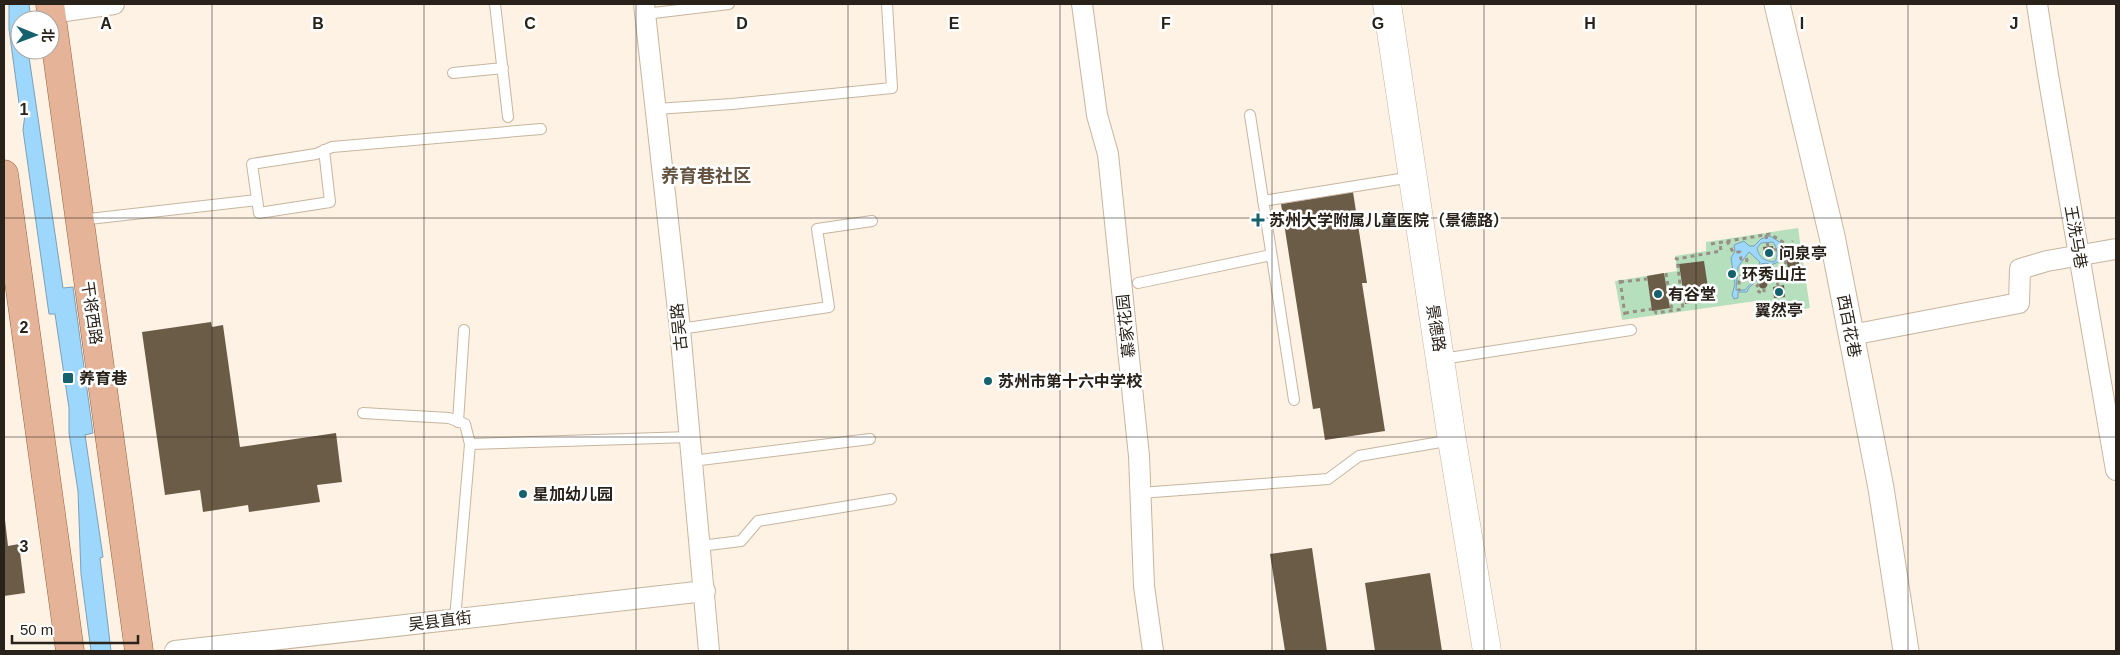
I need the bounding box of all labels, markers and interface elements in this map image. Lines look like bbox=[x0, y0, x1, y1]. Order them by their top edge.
north arrow bbox=[10, 10, 60, 60]
text: A bbox=[100, 15, 112, 32]
text: B bbox=[312, 15, 324, 32]
text: C bbox=[524, 15, 536, 32]
text: D bbox=[736, 15, 748, 32]
text: E bbox=[949, 15, 960, 32]
text: F bbox=[1161, 15, 1171, 32]
text: G bbox=[1372, 15, 1384, 32]
text: H bbox=[1584, 15, 1596, 32]
text: I bbox=[1800, 15, 1804, 32]
text: J bbox=[2010, 15, 2018, 32]
text: 北 bbox=[40, 28, 56, 42]
text: 1 bbox=[20, 101, 29, 118]
district label: 养育巷社区 bbox=[661, 166, 751, 186]
street label: 王洗马巷 bbox=[2062, 204, 2090, 270]
place label: 苏州大学附属儿童医院（景德路） bbox=[1269, 211, 1509, 229]
marker: 苏州大学附属儿童医院（景德路） bbox=[1251, 213, 1265, 227]
place label: 问泉亭 bbox=[1779, 245, 1827, 262]
marker: 问泉亭 bbox=[1763, 247, 1775, 259]
place label: 环秀山庄 bbox=[1742, 266, 1806, 283]
marker: 环秀山庄 bbox=[1726, 268, 1738, 280]
street label: 干将西路 bbox=[79, 280, 105, 346]
place label: 有谷堂 bbox=[1668, 286, 1716, 303]
marker: 翼然亭 bbox=[1773, 286, 1785, 298]
marker: 有谷堂 bbox=[1652, 288, 1664, 300]
street label: 慕家花园 bbox=[1114, 293, 1138, 359]
street label: 西百花巷 bbox=[1835, 293, 1863, 359]
place label: 翼然亭 bbox=[1755, 301, 1803, 319]
street label: 古吴路 bbox=[668, 302, 690, 352]
street label: 景德路 bbox=[1424, 303, 1448, 353]
text: 2 bbox=[20, 319, 29, 336]
place label: 养育巷 bbox=[79, 370, 128, 387]
marker: 养育巷 bbox=[61, 371, 75, 385]
place label: 苏州市第十六中学校 bbox=[998, 372, 1143, 390]
marker: 苏州市第十六中学校 bbox=[982, 375, 994, 387]
place label: 星加幼儿园 bbox=[533, 485, 613, 503]
marker: 星加幼儿园 bbox=[517, 488, 529, 500]
text: 3 bbox=[20, 538, 29, 555]
street label: 吴县直街 bbox=[407, 609, 473, 633]
scale bar bbox=[12, 612, 139, 644]
text: 50 m bbox=[20, 621, 53, 638]

